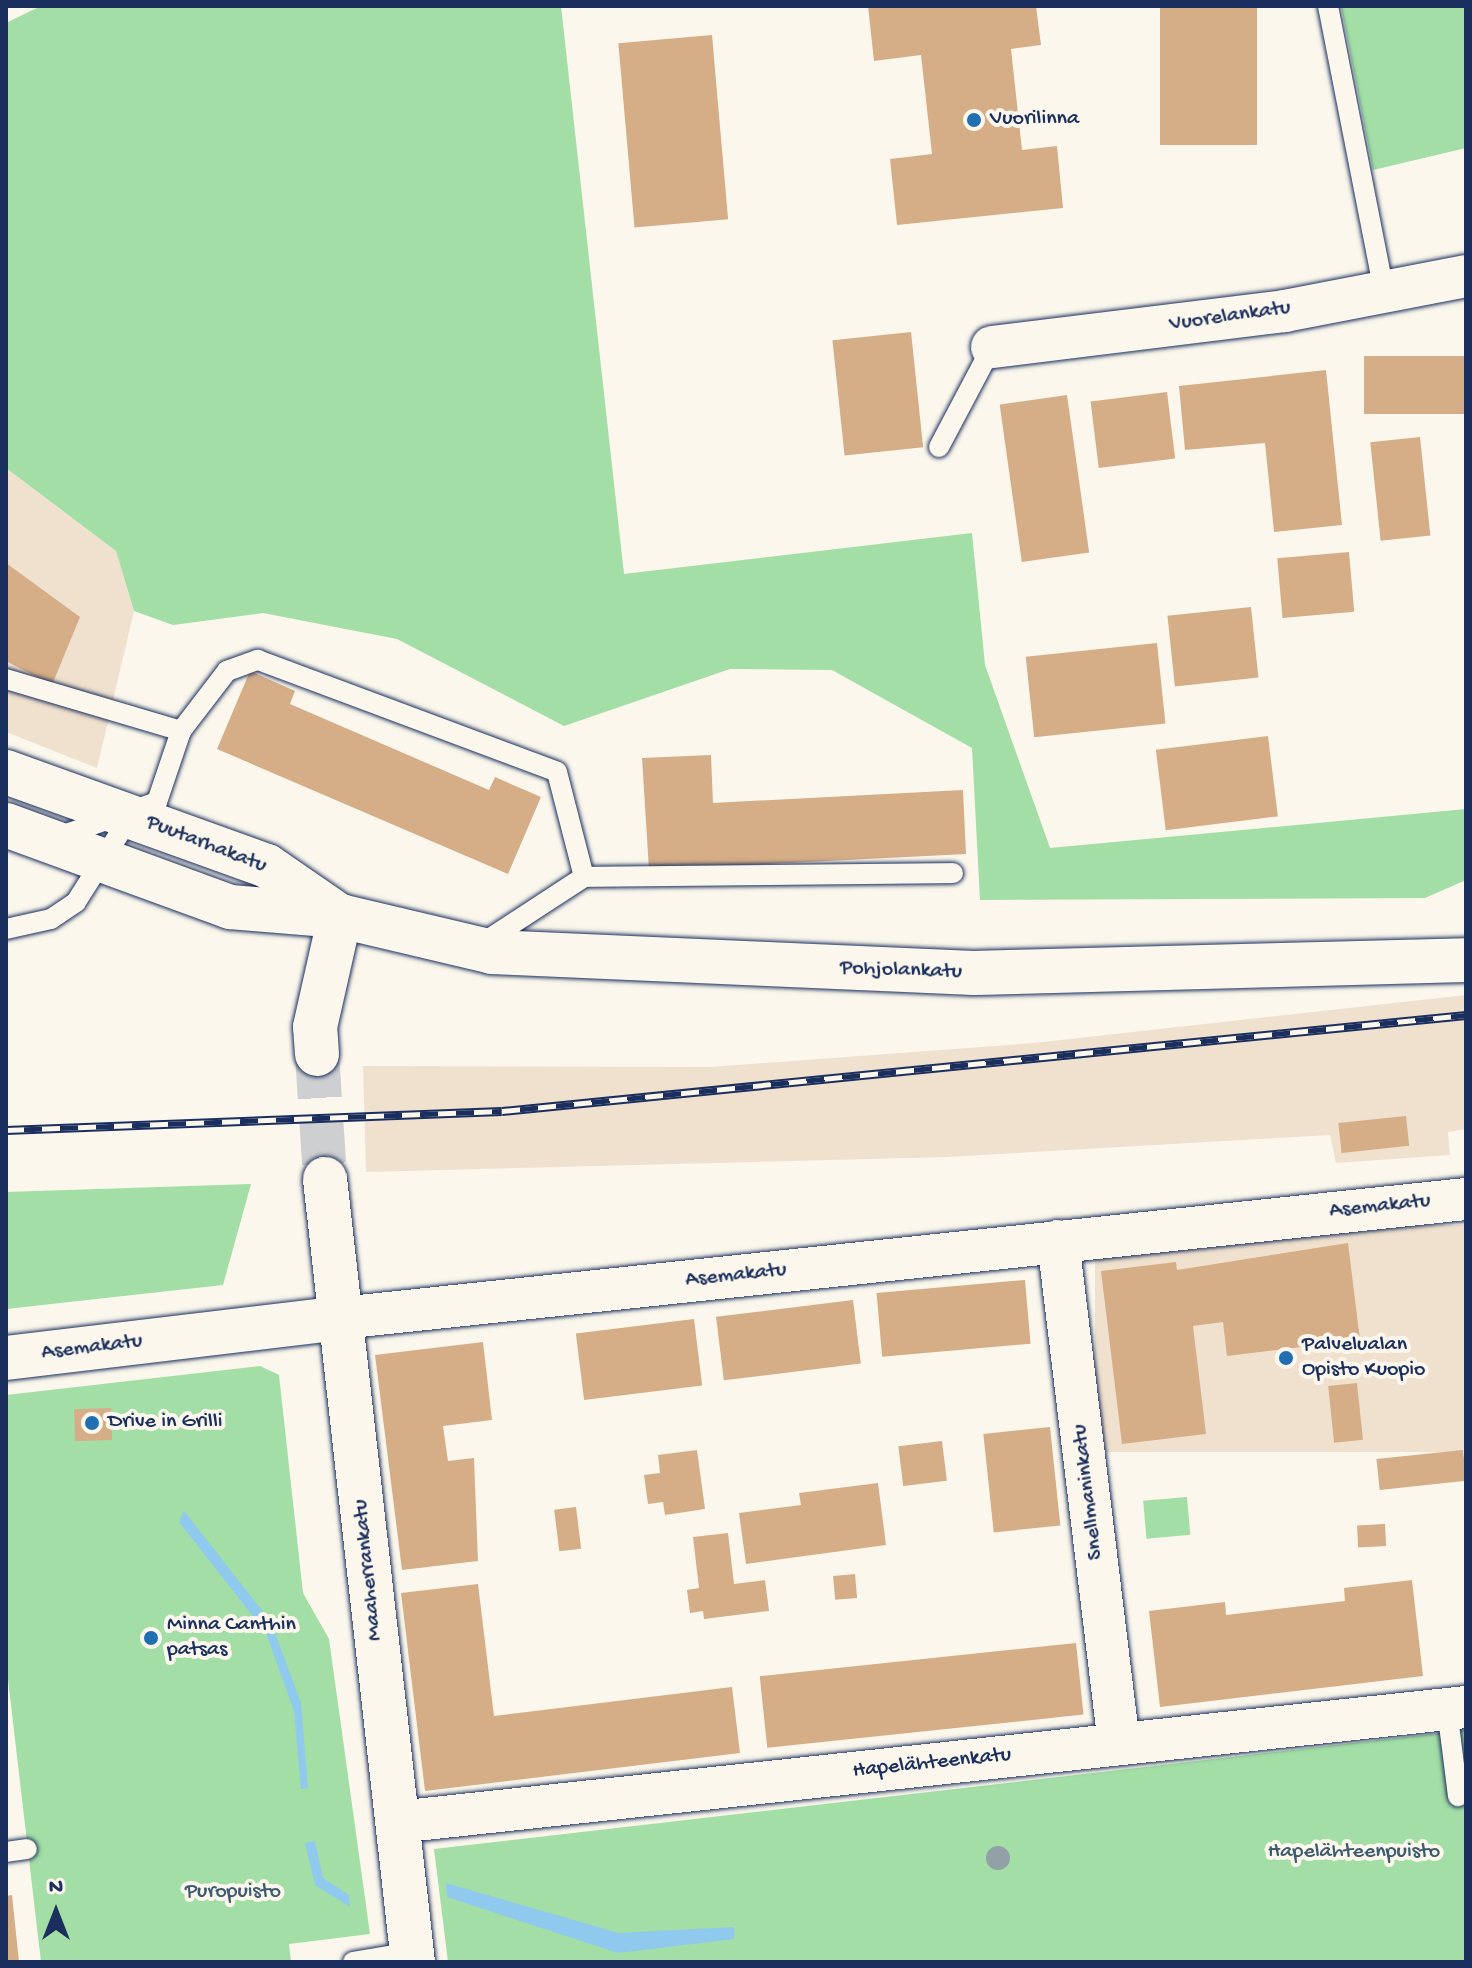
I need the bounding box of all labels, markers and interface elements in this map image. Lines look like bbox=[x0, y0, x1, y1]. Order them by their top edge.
place label: Vuorilinna bbox=[990, 107, 1079, 133]
marker: Vuorilinna bbox=[965, 111, 983, 129]
street label: Vuorelankatu bbox=[1168, 295, 1292, 339]
street label: Puutarhakatu bbox=[142, 810, 270, 880]
street label: Pohjolankatu bbox=[840, 956, 962, 986]
street label: Asemakatu bbox=[1328, 1189, 1432, 1225]
street label: Asemakatu bbox=[684, 1258, 788, 1294]
street label: Asemakatu bbox=[40, 1329, 144, 1367]
place label: Palvelualan Opisto Kuopio bbox=[1302, 1332, 1425, 1384]
marker: Palvelualan Opisto Kuopio bbox=[1277, 1349, 1295, 1367]
place label: Drive in Grilli bbox=[108, 1410, 222, 1436]
marker: Drive in Grilli bbox=[83, 1414, 101, 1432]
street label: Snellmaninkatu bbox=[1068, 1423, 1110, 1561]
street label: Maaherrankatu bbox=[348, 1498, 390, 1642]
place label: Minna Canthin patsas bbox=[167, 1612, 296, 1664]
marker: Minna Canthin patsas bbox=[142, 1629, 160, 1647]
street label: Hapelähteenkatu bbox=[851, 1743, 1013, 1785]
park label: Hapelähteenpuisto bbox=[1268, 1840, 1440, 1866]
north arrow bbox=[16, 1872, 96, 1952]
text: N bbox=[49, 1875, 63, 1901]
park label: Puropuisto bbox=[185, 1880, 281, 1906]

